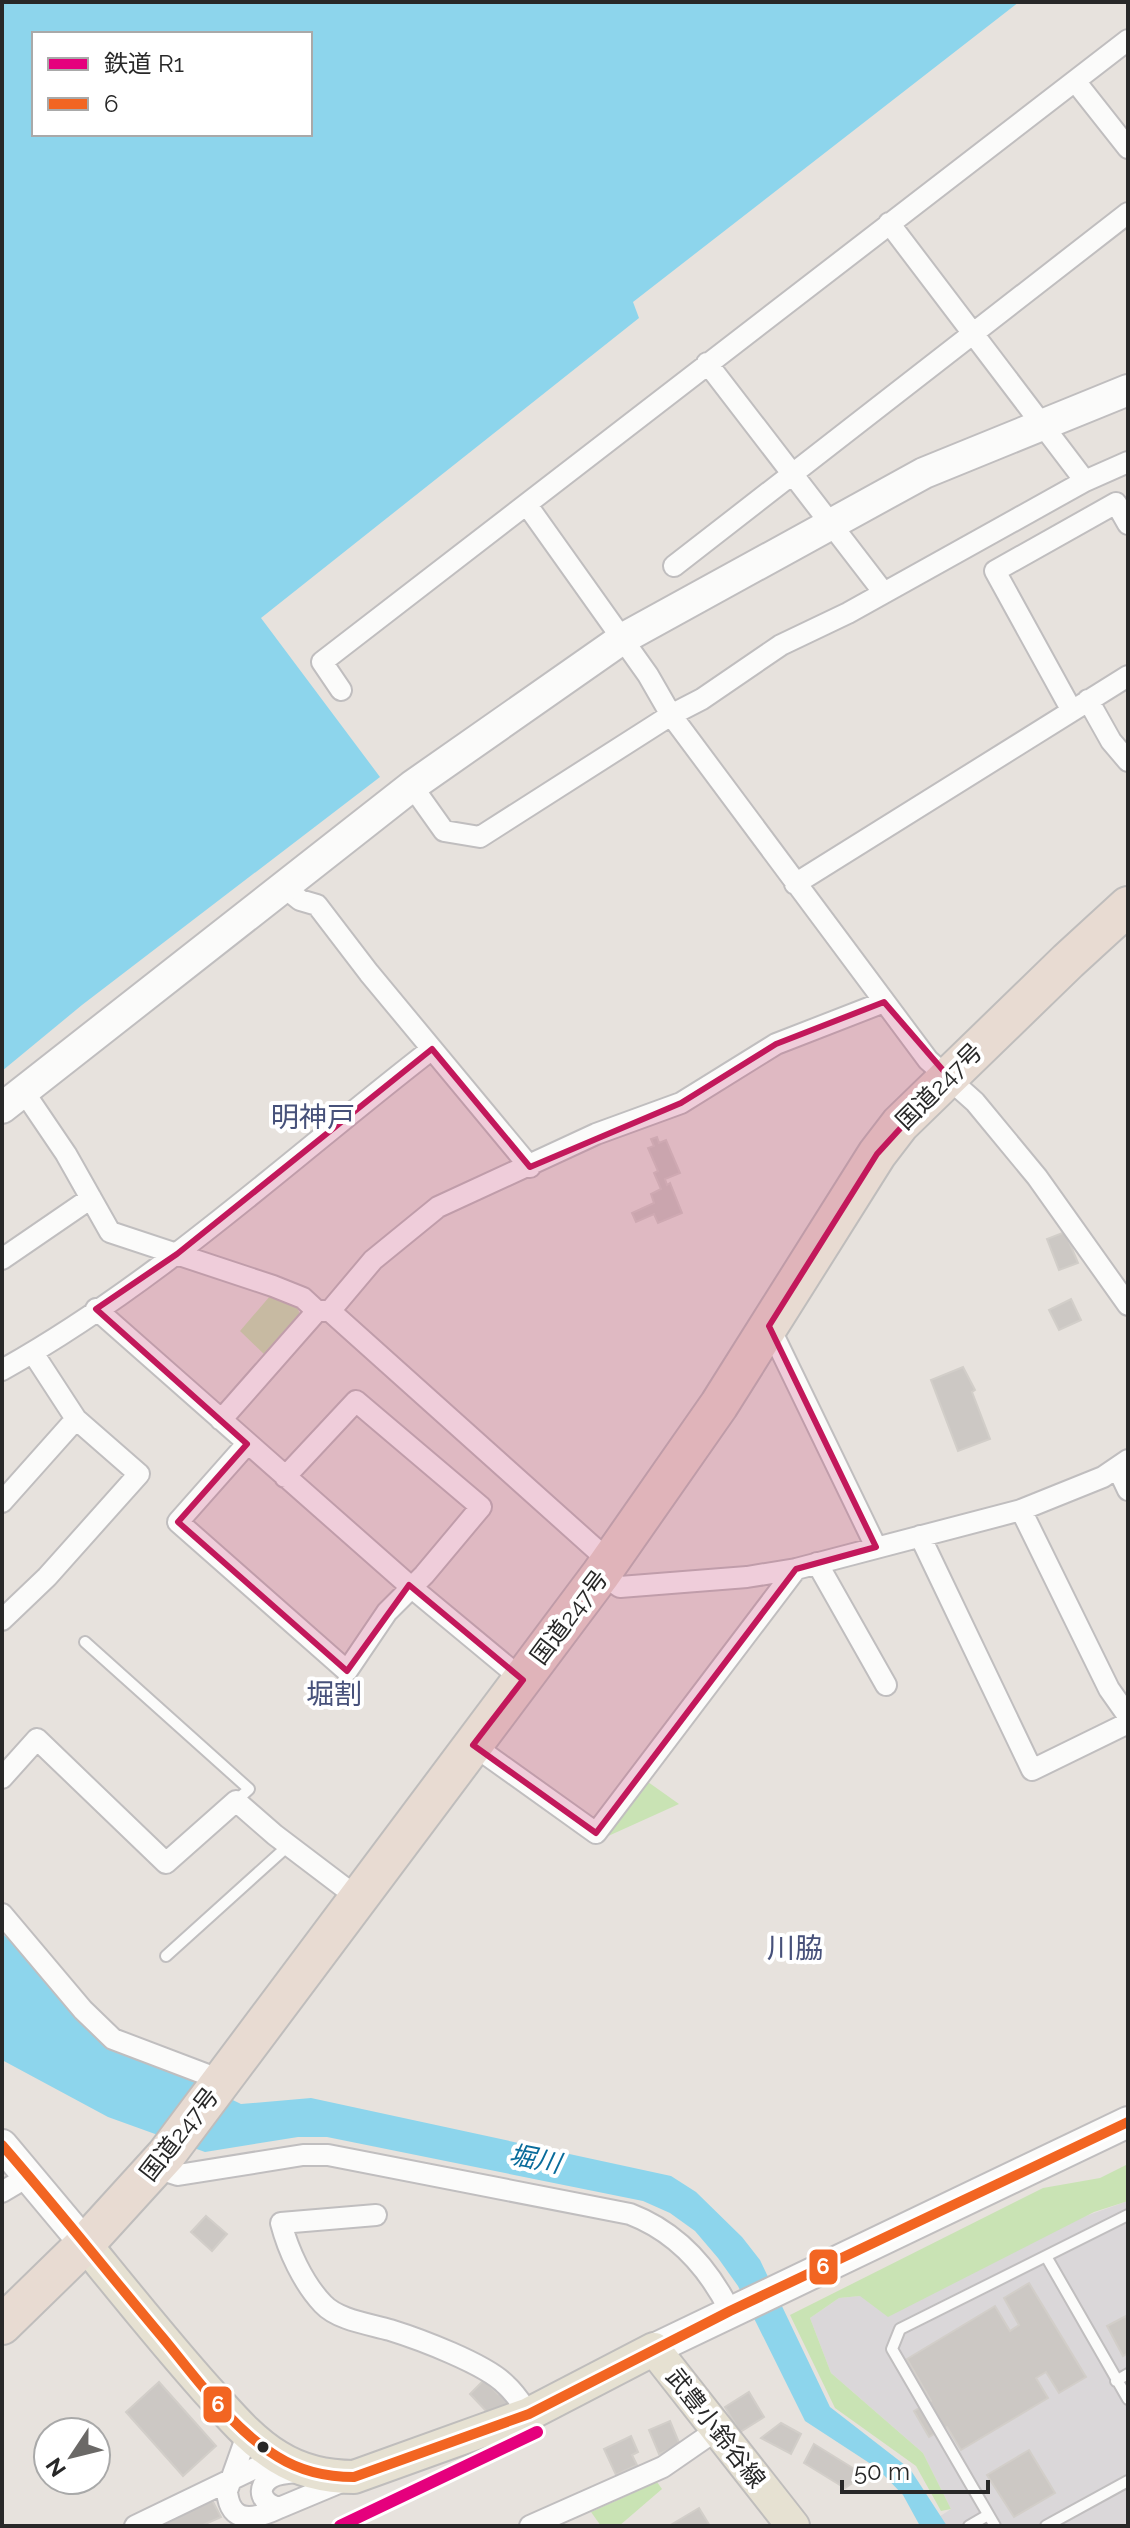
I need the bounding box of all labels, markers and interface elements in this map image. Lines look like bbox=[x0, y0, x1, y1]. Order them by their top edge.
legend bbox=[32, 32, 312, 136]
text: 鉄道 R1 bbox=[104, 49, 184, 78]
text: 6 bbox=[104, 89, 118, 118]
street label: 国道247号 bbox=[890, 1037, 988, 1135]
district label: 明神戸 bbox=[271, 1101, 355, 1134]
street label: 国道247号 bbox=[524, 1564, 614, 1670]
district label: 堀割 bbox=[306, 1678, 362, 1711]
district label: 川脇 bbox=[767, 1932, 823, 1965]
street label: 国道247号 bbox=[134, 2082, 224, 2186]
water label: 堀川 bbox=[507, 2139, 566, 2179]
line badge: 6 bbox=[808, 2248, 839, 2286]
text: 6 bbox=[816, 2253, 830, 2279]
street label: 武豊小鈴谷線 bbox=[660, 2362, 772, 2494]
line badge: 6 bbox=[202, 2385, 233, 2424]
text: 6 bbox=[211, 2391, 225, 2417]
north arrow bbox=[32, 2416, 112, 2496]
unlabelled marker bbox=[255, 2439, 271, 2455]
scale bar bbox=[842, 2444, 988, 2494]
text: N bbox=[40, 2453, 71, 2482]
text: 50 m bbox=[854, 2457, 910, 2486]

